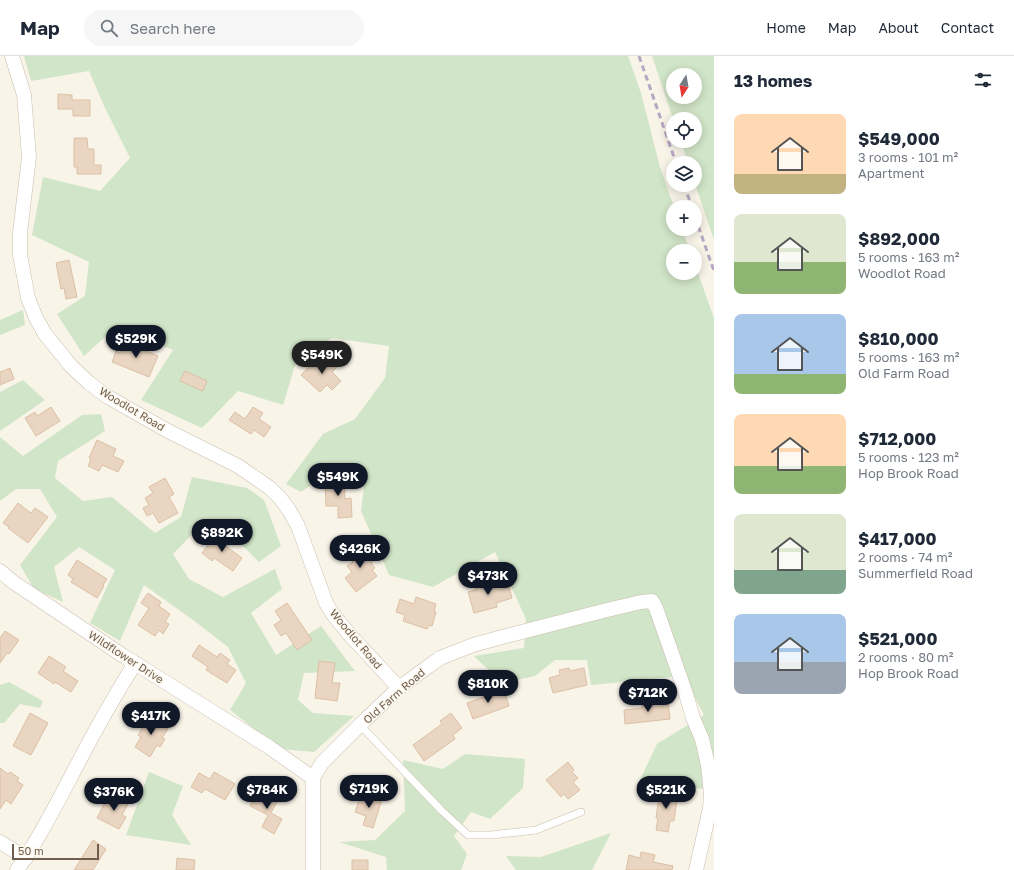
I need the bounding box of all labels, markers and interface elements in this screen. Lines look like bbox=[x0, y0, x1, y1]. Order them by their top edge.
search box bbox=[84, 10, 364, 46]
text: Map bbox=[20, 16, 60, 39]
icon: search bbox=[98, 17, 120, 39]
text: Search here bbox=[130, 19, 216, 37]
text: Home bbox=[766, 19, 806, 36]
text: Map bbox=[828, 19, 856, 36]
text: About bbox=[878, 19, 919, 36]
text: Contact bbox=[941, 19, 994, 36]
north arrow bbox=[666, 68, 702, 104]
map controls bbox=[666, 68, 702, 280]
icon: filters bbox=[972, 69, 994, 91]
text: 13 homes bbox=[734, 70, 812, 91]
button: locate bbox=[666, 112, 702, 148]
text: $549,000 bbox=[858, 128, 940, 149]
icon: home bbox=[766, 130, 814, 178]
text: 3 rooms · 101 m² bbox=[858, 149, 958, 165]
button: layers bbox=[666, 156, 702, 192]
text: Apartment bbox=[858, 165, 925, 181]
button: + bbox=[666, 200, 702, 236]
text: $892,000 bbox=[858, 228, 940, 249]
icon: home bbox=[766, 230, 814, 278]
button: − bbox=[666, 244, 702, 280]
text: 5 rooms · 163 m² bbox=[858, 249, 959, 265]
text: Woodlot Road bbox=[858, 265, 946, 281]
pin: $529K bbox=[108, 325, 164, 359]
text: $810,000 bbox=[858, 328, 939, 349]
text: $529K bbox=[115, 330, 157, 346]
icon: home bbox=[766, 330, 814, 378]
pin: $549K bbox=[294, 341, 350, 375]
text: $549K bbox=[301, 346, 343, 362]
text: 5 rooms · 163 m² bbox=[858, 349, 959, 365]
text: Old Farm Road bbox=[858, 365, 949, 381]
street label: Woodlot Road bbox=[97, 384, 167, 433]
text: $712,000 bbox=[858, 428, 936, 449]
icon: home bbox=[766, 430, 814, 478]
text: 5 rooms · 123 m² bbox=[858, 449, 959, 465]
pin: $549K bbox=[310, 463, 366, 497]
text: Hop Brook Road bbox=[858, 465, 959, 481]
text: $549K bbox=[317, 468, 359, 484]
pin: $892K bbox=[194, 519, 250, 553]
text: $892K bbox=[201, 524, 243, 540]
text: $417,000 bbox=[858, 528, 937, 549]
icon: home bbox=[766, 530, 814, 578]
pin: $426K bbox=[332, 535, 388, 569]
text: $426K bbox=[339, 540, 381, 556]
text: 2 rooms · 74 m² bbox=[858, 549, 952, 565]
pin: $473K bbox=[460, 562, 516, 596]
text: Summerfield Road bbox=[858, 565, 973, 581]
text: $473K bbox=[467, 567, 509, 583]
street label: Woodlot Road bbox=[328, 606, 385, 671]
street label: Wildflower Drive bbox=[86, 627, 166, 686]
text: $521,000 bbox=[858, 628, 937, 649]
icon: home bbox=[766, 630, 814, 678]
text: 2 rooms · 80 m² bbox=[858, 649, 954, 665]
street label: Old Farm Road bbox=[360, 665, 427, 726]
text: Hop Brook Road bbox=[858, 665, 959, 681]
pin: $810K bbox=[460, 670, 516, 704]
text: $810K bbox=[467, 675, 509, 691]
pin: $712K bbox=[620, 679, 676, 713]
text: $712K bbox=[628, 684, 668, 700]
pin: $417K bbox=[123, 702, 179, 736]
text: $417K bbox=[131, 707, 171, 723]
pin: $719K bbox=[341, 775, 397, 809]
pin: $784K bbox=[239, 776, 295, 810]
pin: $521K bbox=[638, 776, 694, 810]
pin: $376K bbox=[86, 778, 142, 812]
text: $719K bbox=[349, 780, 389, 796]
text: $784K bbox=[246, 781, 288, 797]
text: $521K bbox=[646, 781, 686, 797]
text: $376K bbox=[93, 783, 135, 799]
scale bar bbox=[12, 842, 99, 861]
text: 50 m bbox=[18, 844, 44, 857]

